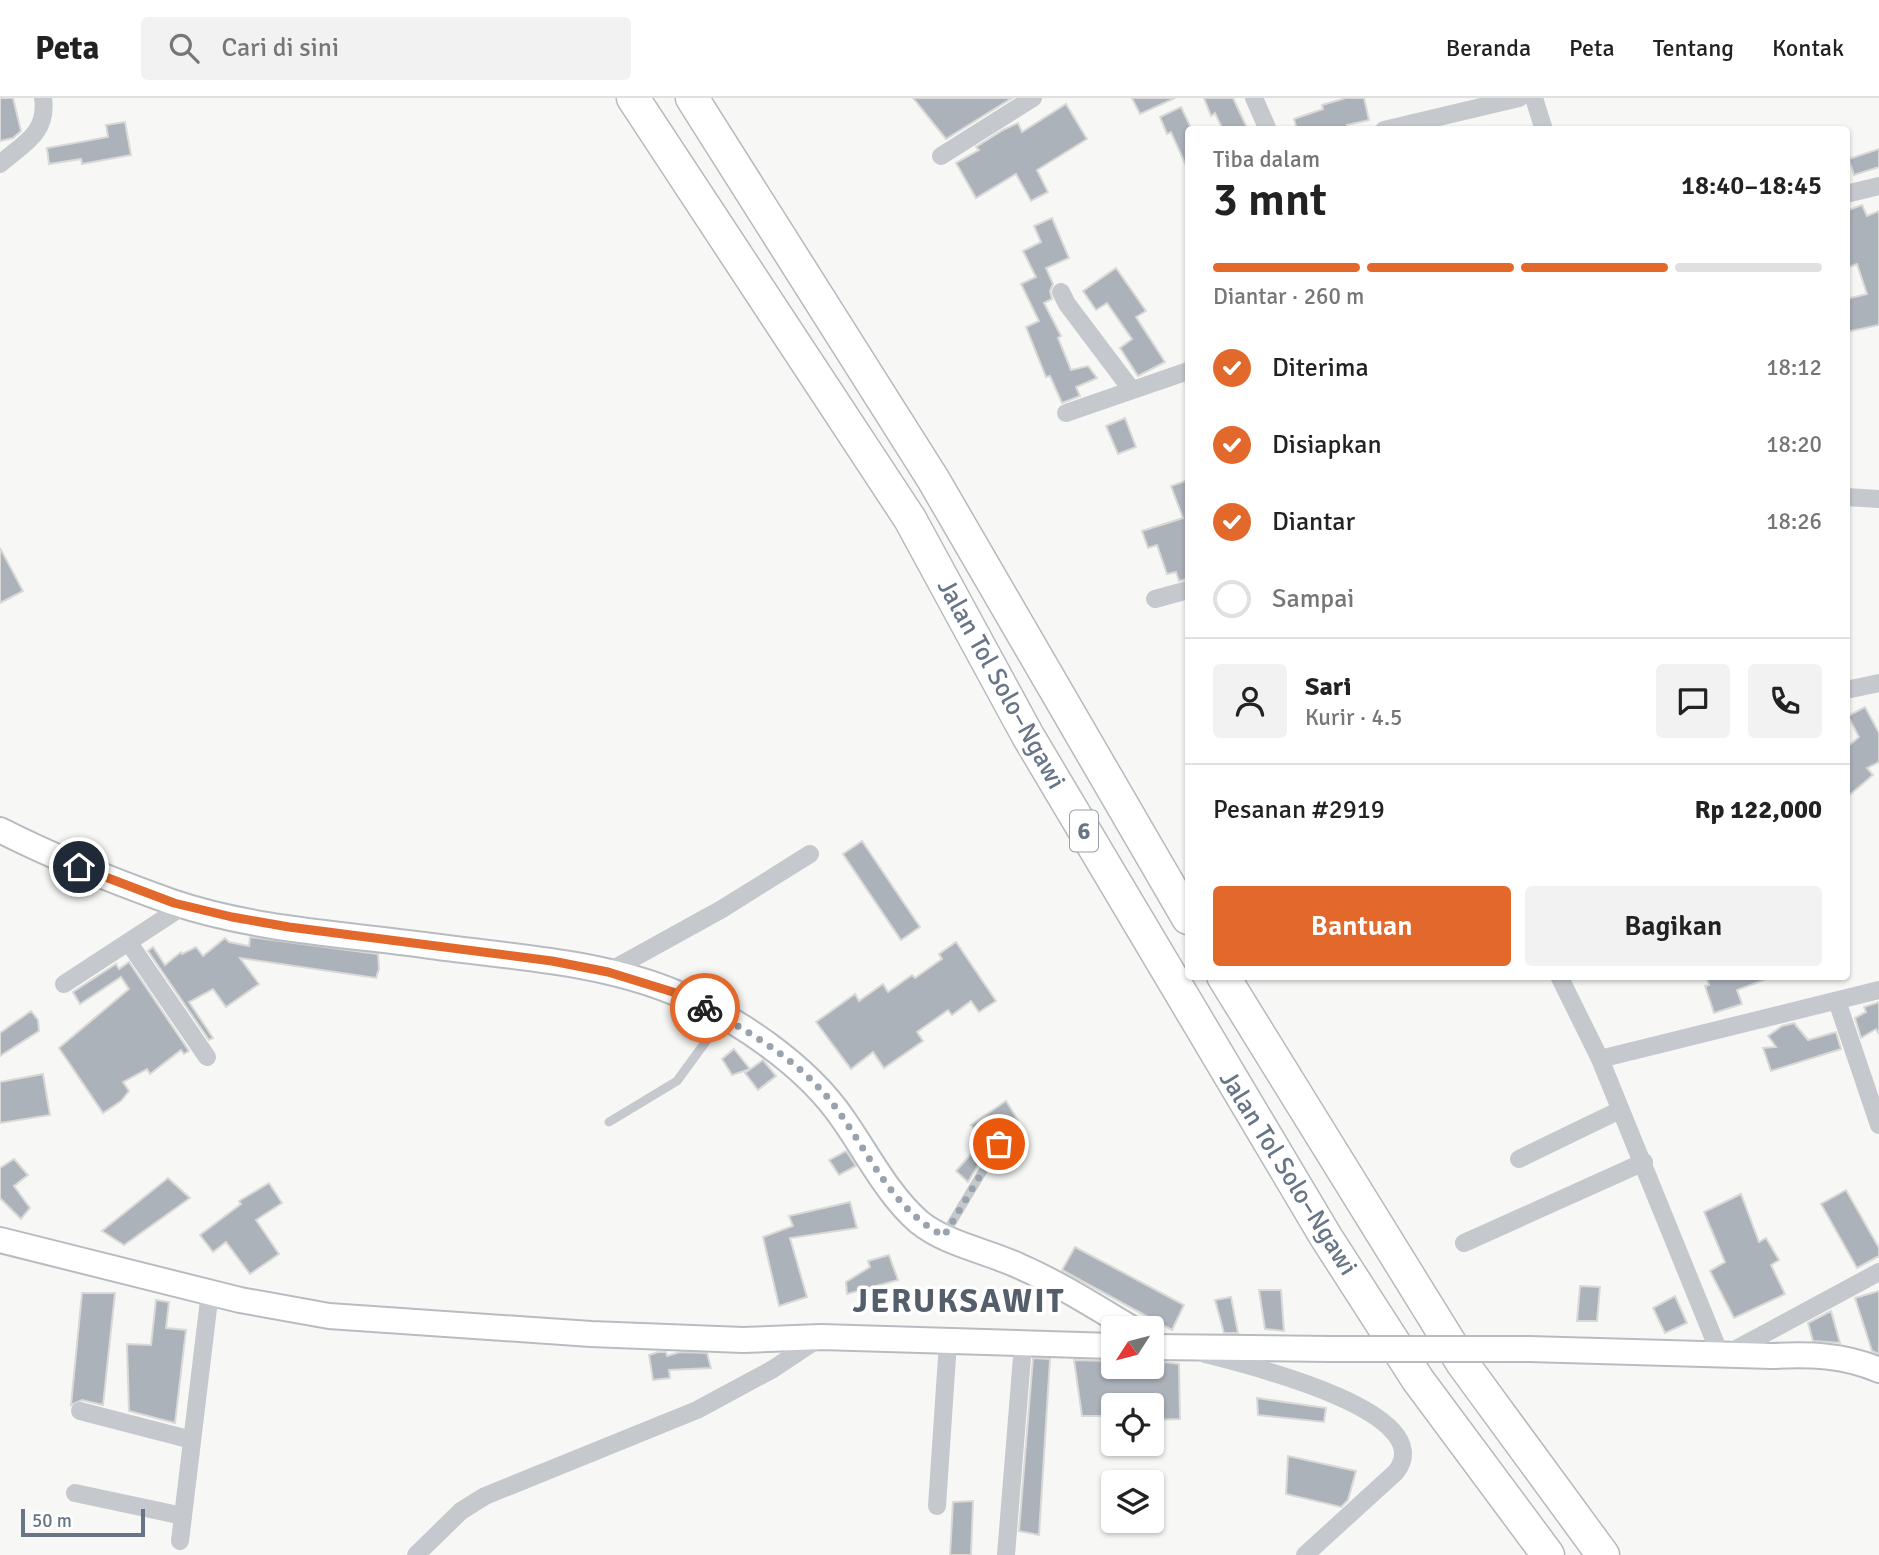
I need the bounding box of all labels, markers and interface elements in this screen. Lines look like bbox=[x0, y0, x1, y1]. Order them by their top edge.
search box bbox=[141, 17, 631, 80]
text: Peta bbox=[35, 28, 99, 69]
icon: search bbox=[165, 29, 203, 67]
text: Cari di sini bbox=[221, 32, 339, 64]
text: Beranda bbox=[1446, 33, 1531, 63]
text: Peta bbox=[1569, 33, 1615, 63]
text: Tentang bbox=[1653, 33, 1734, 63]
text: Kontak bbox=[1772, 33, 1844, 63]
text: Tiba dalam bbox=[1213, 145, 1320, 174]
text: 18:40–18:45 bbox=[1681, 170, 1822, 202]
text: 3 mnt bbox=[1213, 172, 1327, 228]
text: Diantar · 260 m bbox=[1213, 282, 1364, 311]
icon: check bbox=[1213, 349, 1251, 387]
text: Diterima bbox=[1272, 352, 1369, 384]
text: 18:12 bbox=[1766, 353, 1822, 382]
icon: check bbox=[1213, 426, 1251, 464]
text: Disiapkan bbox=[1272, 429, 1382, 461]
text: 18:20 bbox=[1766, 430, 1822, 459]
icon: check bbox=[1213, 503, 1251, 541]
text: Diantar bbox=[1272, 506, 1355, 538]
text: 18:26 bbox=[1766, 507, 1822, 536]
street label: Jalan Tol Solo–Ngawi bbox=[930, 573, 1072, 795]
text: Sampai bbox=[1272, 583, 1354, 615]
button: person bbox=[1213, 664, 1287, 738]
button: chat bbox=[1656, 664, 1730, 738]
button: phone bbox=[1748, 664, 1822, 738]
text: Sari bbox=[1305, 671, 1351, 703]
text: Kurir · 4.5 bbox=[1305, 703, 1402, 732]
text: Pesanan #2919 bbox=[1213, 794, 1385, 826]
text: Rp 122,000 bbox=[1694, 794, 1822, 826]
road number: 6 bbox=[1070, 810, 1098, 852]
pin bbox=[49, 837, 109, 897]
icon: home bbox=[60, 848, 98, 886]
button: Bantuan bbox=[1213, 886, 1511, 966]
button: Bagikan bbox=[1525, 886, 1822, 966]
courier bbox=[670, 973, 740, 1043]
icon: bike bbox=[686, 989, 724, 1027]
street label: Jalan Tol Solo–Ngawi bbox=[1212, 1065, 1364, 1281]
pin bbox=[969, 1114, 1029, 1174]
icon: bag bbox=[980, 1125, 1018, 1163]
district label: JERUKSAWIT bbox=[853, 1281, 1065, 1322]
north arrow bbox=[1101, 1316, 1164, 1379]
map controls bbox=[1101, 1316, 1164, 1533]
button: locate bbox=[1101, 1393, 1164, 1456]
button: layers bbox=[1101, 1470, 1164, 1533]
scale bar bbox=[21, 1506, 145, 1538]
text: 50 m bbox=[32, 1509, 72, 1533]

